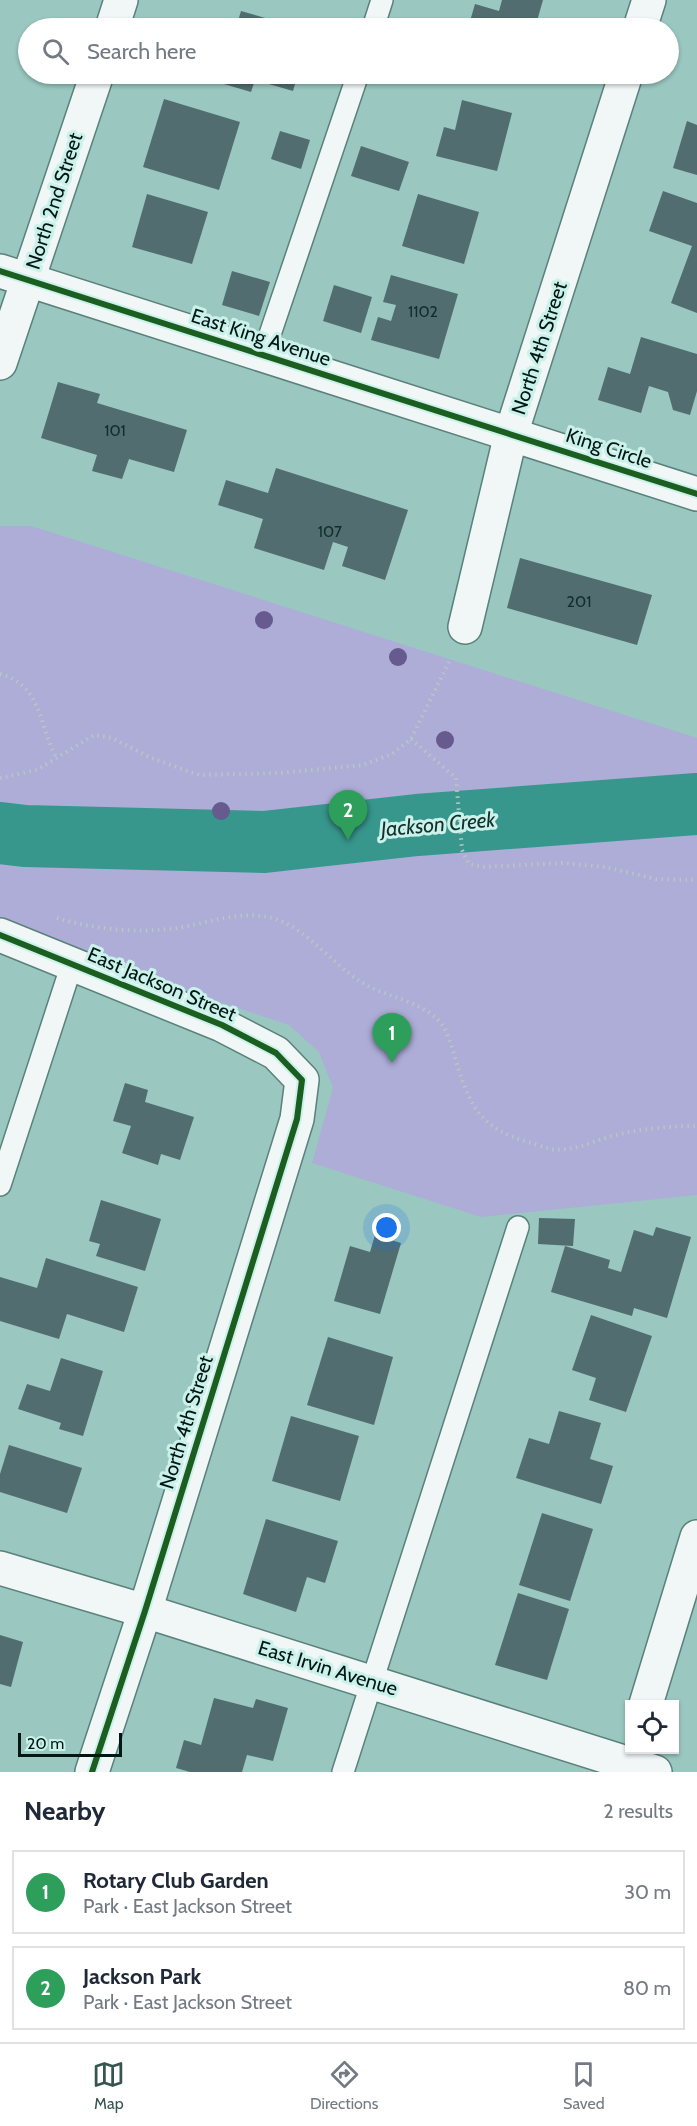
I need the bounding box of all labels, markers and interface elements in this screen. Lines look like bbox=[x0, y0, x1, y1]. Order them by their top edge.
search box bbox=[18, 18, 679, 84]
icon: search bbox=[39, 35, 72, 68]
text: Search here bbox=[87, 38, 196, 65]
street label: North 2nd Street bbox=[21, 130, 87, 272]
street label: North 4th Street bbox=[506, 278, 572, 417]
house number: 1102 bbox=[408, 302, 438, 321]
street label: East King Avenue bbox=[188, 303, 334, 371]
house number: 101 bbox=[104, 421, 126, 440]
street label: King Circle bbox=[563, 423, 655, 473]
house number: 107 bbox=[318, 522, 342, 541]
house number: 201 bbox=[567, 592, 591, 611]
pin: 2 bbox=[328, 790, 368, 840]
water label: Jackson Creek bbox=[378, 806, 497, 842]
street label: East Jackson Street bbox=[84, 942, 240, 1026]
pin: 1 bbox=[372, 1014, 412, 1063]
your location bbox=[372, 1213, 401, 1242]
street label: North 4th Street bbox=[154, 1352, 218, 1492]
street label: East Irvin Avenue bbox=[255, 1635, 401, 1701]
map controls bbox=[625, 1700, 679, 1754]
button: locate bbox=[625, 1700, 679, 1754]
scale bar bbox=[18, 1730, 122, 1758]
text: 20 m bbox=[27, 1734, 64, 1753]
text: Nearby bbox=[24, 1795, 105, 1827]
text: 2 results bbox=[603, 1799, 673, 1823]
text: Rotary Club Garden bbox=[83, 1867, 269, 1894]
text: 1 bbox=[42, 1880, 49, 1904]
text: 30 m bbox=[624, 1880, 671, 1904]
text: Park · East Jackson Street bbox=[83, 1894, 292, 1918]
text: Jackson Park bbox=[83, 1963, 201, 1990]
text: 2 bbox=[40, 1976, 51, 2000]
text: 80 m bbox=[623, 1976, 671, 2000]
text: Park · East Jackson Street bbox=[83, 1990, 292, 2014]
tab: Map bbox=[92, 2058, 125, 2113]
tab: Directions bbox=[310, 2058, 378, 2113]
tab: Saved bbox=[563, 2058, 605, 2113]

